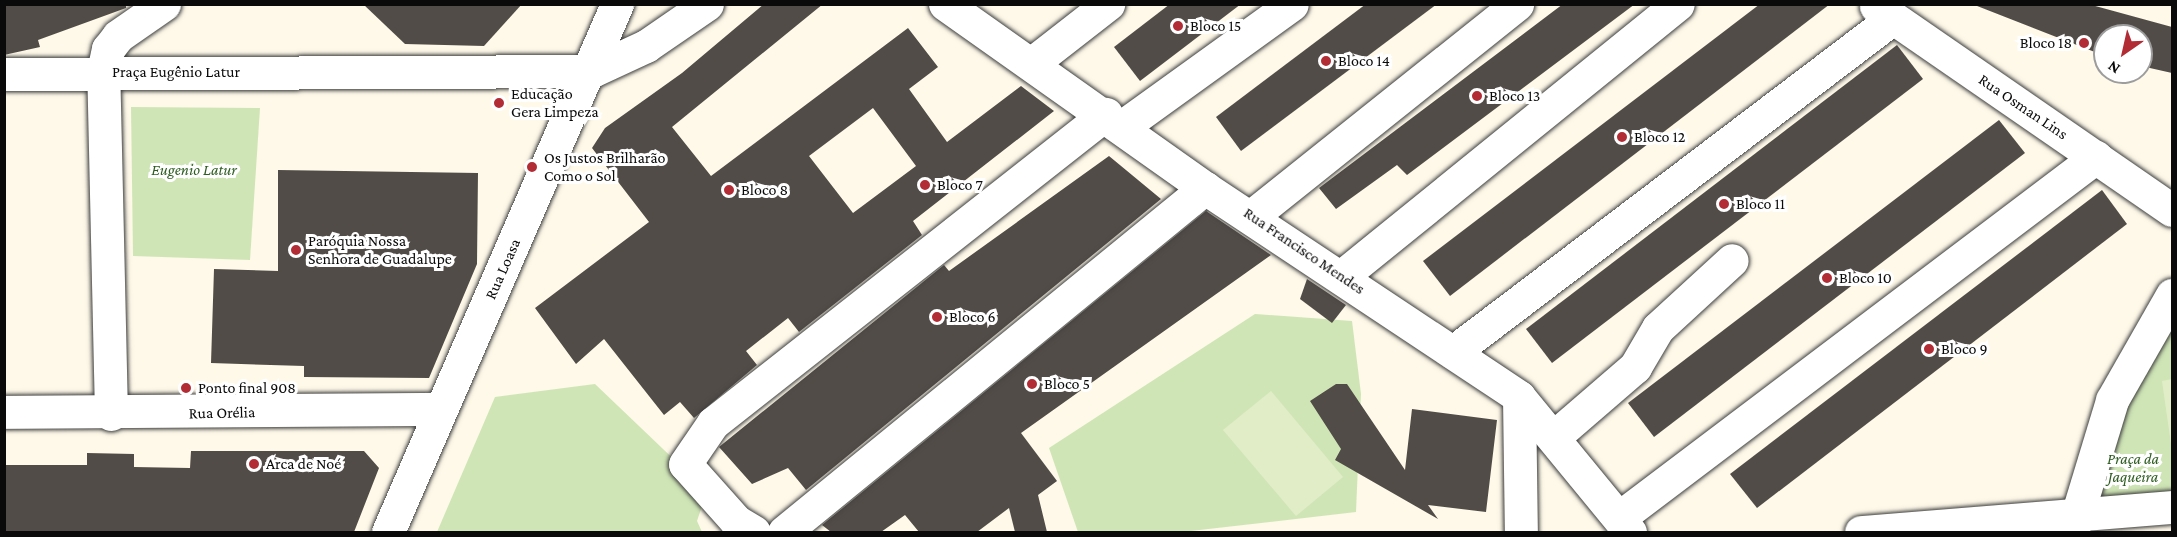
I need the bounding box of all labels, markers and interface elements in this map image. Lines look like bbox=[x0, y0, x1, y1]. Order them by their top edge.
place label: Bloco 15 bbox=[1190, 16, 1241, 36]
marker: Bloco 15 bbox=[1171, 19, 1185, 33]
north arrow bbox=[2093, 24, 2153, 84]
place label: Bloco 18 bbox=[2020, 33, 2072, 53]
marker: Bloco 18 bbox=[2077, 36, 2091, 50]
place label: Bloco 14 bbox=[1338, 51, 1390, 71]
marker: Bloco 14 bbox=[1319, 54, 1333, 68]
text: N bbox=[2104, 58, 2123, 78]
street label: Praça Eugênio Latur bbox=[112, 62, 240, 82]
street label: Rua Osman Lins bbox=[1975, 70, 2071, 144]
place label: Educação Gera Limpeza bbox=[511, 84, 599, 122]
place label: Bloco 13 bbox=[1489, 86, 1540, 106]
marker: Bloco 13 bbox=[1470, 89, 1484, 103]
marker: Educação Gera Limpeza bbox=[492, 96, 506, 110]
place label: Bloco 12 bbox=[1634, 127, 1685, 147]
marker: Bloco 12 bbox=[1615, 130, 1629, 144]
place label: Os Justos Brilharão Como o Sol bbox=[544, 148, 666, 186]
park label: Eugenio Latur bbox=[151, 160, 237, 180]
marker: Os Justos Brilharão Como o Sol bbox=[525, 160, 539, 174]
place label: Bloco 7 bbox=[937, 175, 983, 195]
marker: Bloco 7 bbox=[918, 178, 932, 192]
place label: Bloco 8 bbox=[741, 180, 788, 200]
marker: Bloco 8 bbox=[722, 183, 736, 197]
place label: Bloco 11 bbox=[1736, 194, 1785, 214]
marker: Bloco 11 bbox=[1717, 197, 1731, 211]
street label: Rua Francisco Mendes bbox=[1240, 203, 1368, 299]
place label: Paróquia Nossa Senhora de Guadalupe bbox=[308, 231, 452, 269]
street label: Rua Loasa bbox=[481, 236, 525, 302]
marker: Paróquia Nossa Senhora de Guadalupe bbox=[289, 243, 303, 257]
place label: Bloco 10 bbox=[1839, 268, 1892, 288]
marker: Bloco 10 bbox=[1820, 271, 1834, 285]
place label: Bloco 6 bbox=[949, 307, 996, 327]
marker: Bloco 6 bbox=[930, 310, 944, 324]
place label: Bloco 9 bbox=[1941, 339, 1988, 359]
marker: Bloco 9 bbox=[1922, 342, 1936, 356]
place label: Bloco 5 bbox=[1044, 374, 1090, 394]
marker: Bloco 5 bbox=[1025, 377, 1039, 391]
place label: Ponto final 908 bbox=[198, 378, 296, 398]
marker: Ponto final 908 bbox=[179, 381, 193, 395]
street label: Rua Orélia bbox=[189, 403, 255, 423]
park label: Praça da Jaqueira bbox=[2107, 449, 2159, 487]
place label: Arca de Noé bbox=[266, 454, 341, 474]
marker: Arca de Noé bbox=[247, 457, 261, 471]

